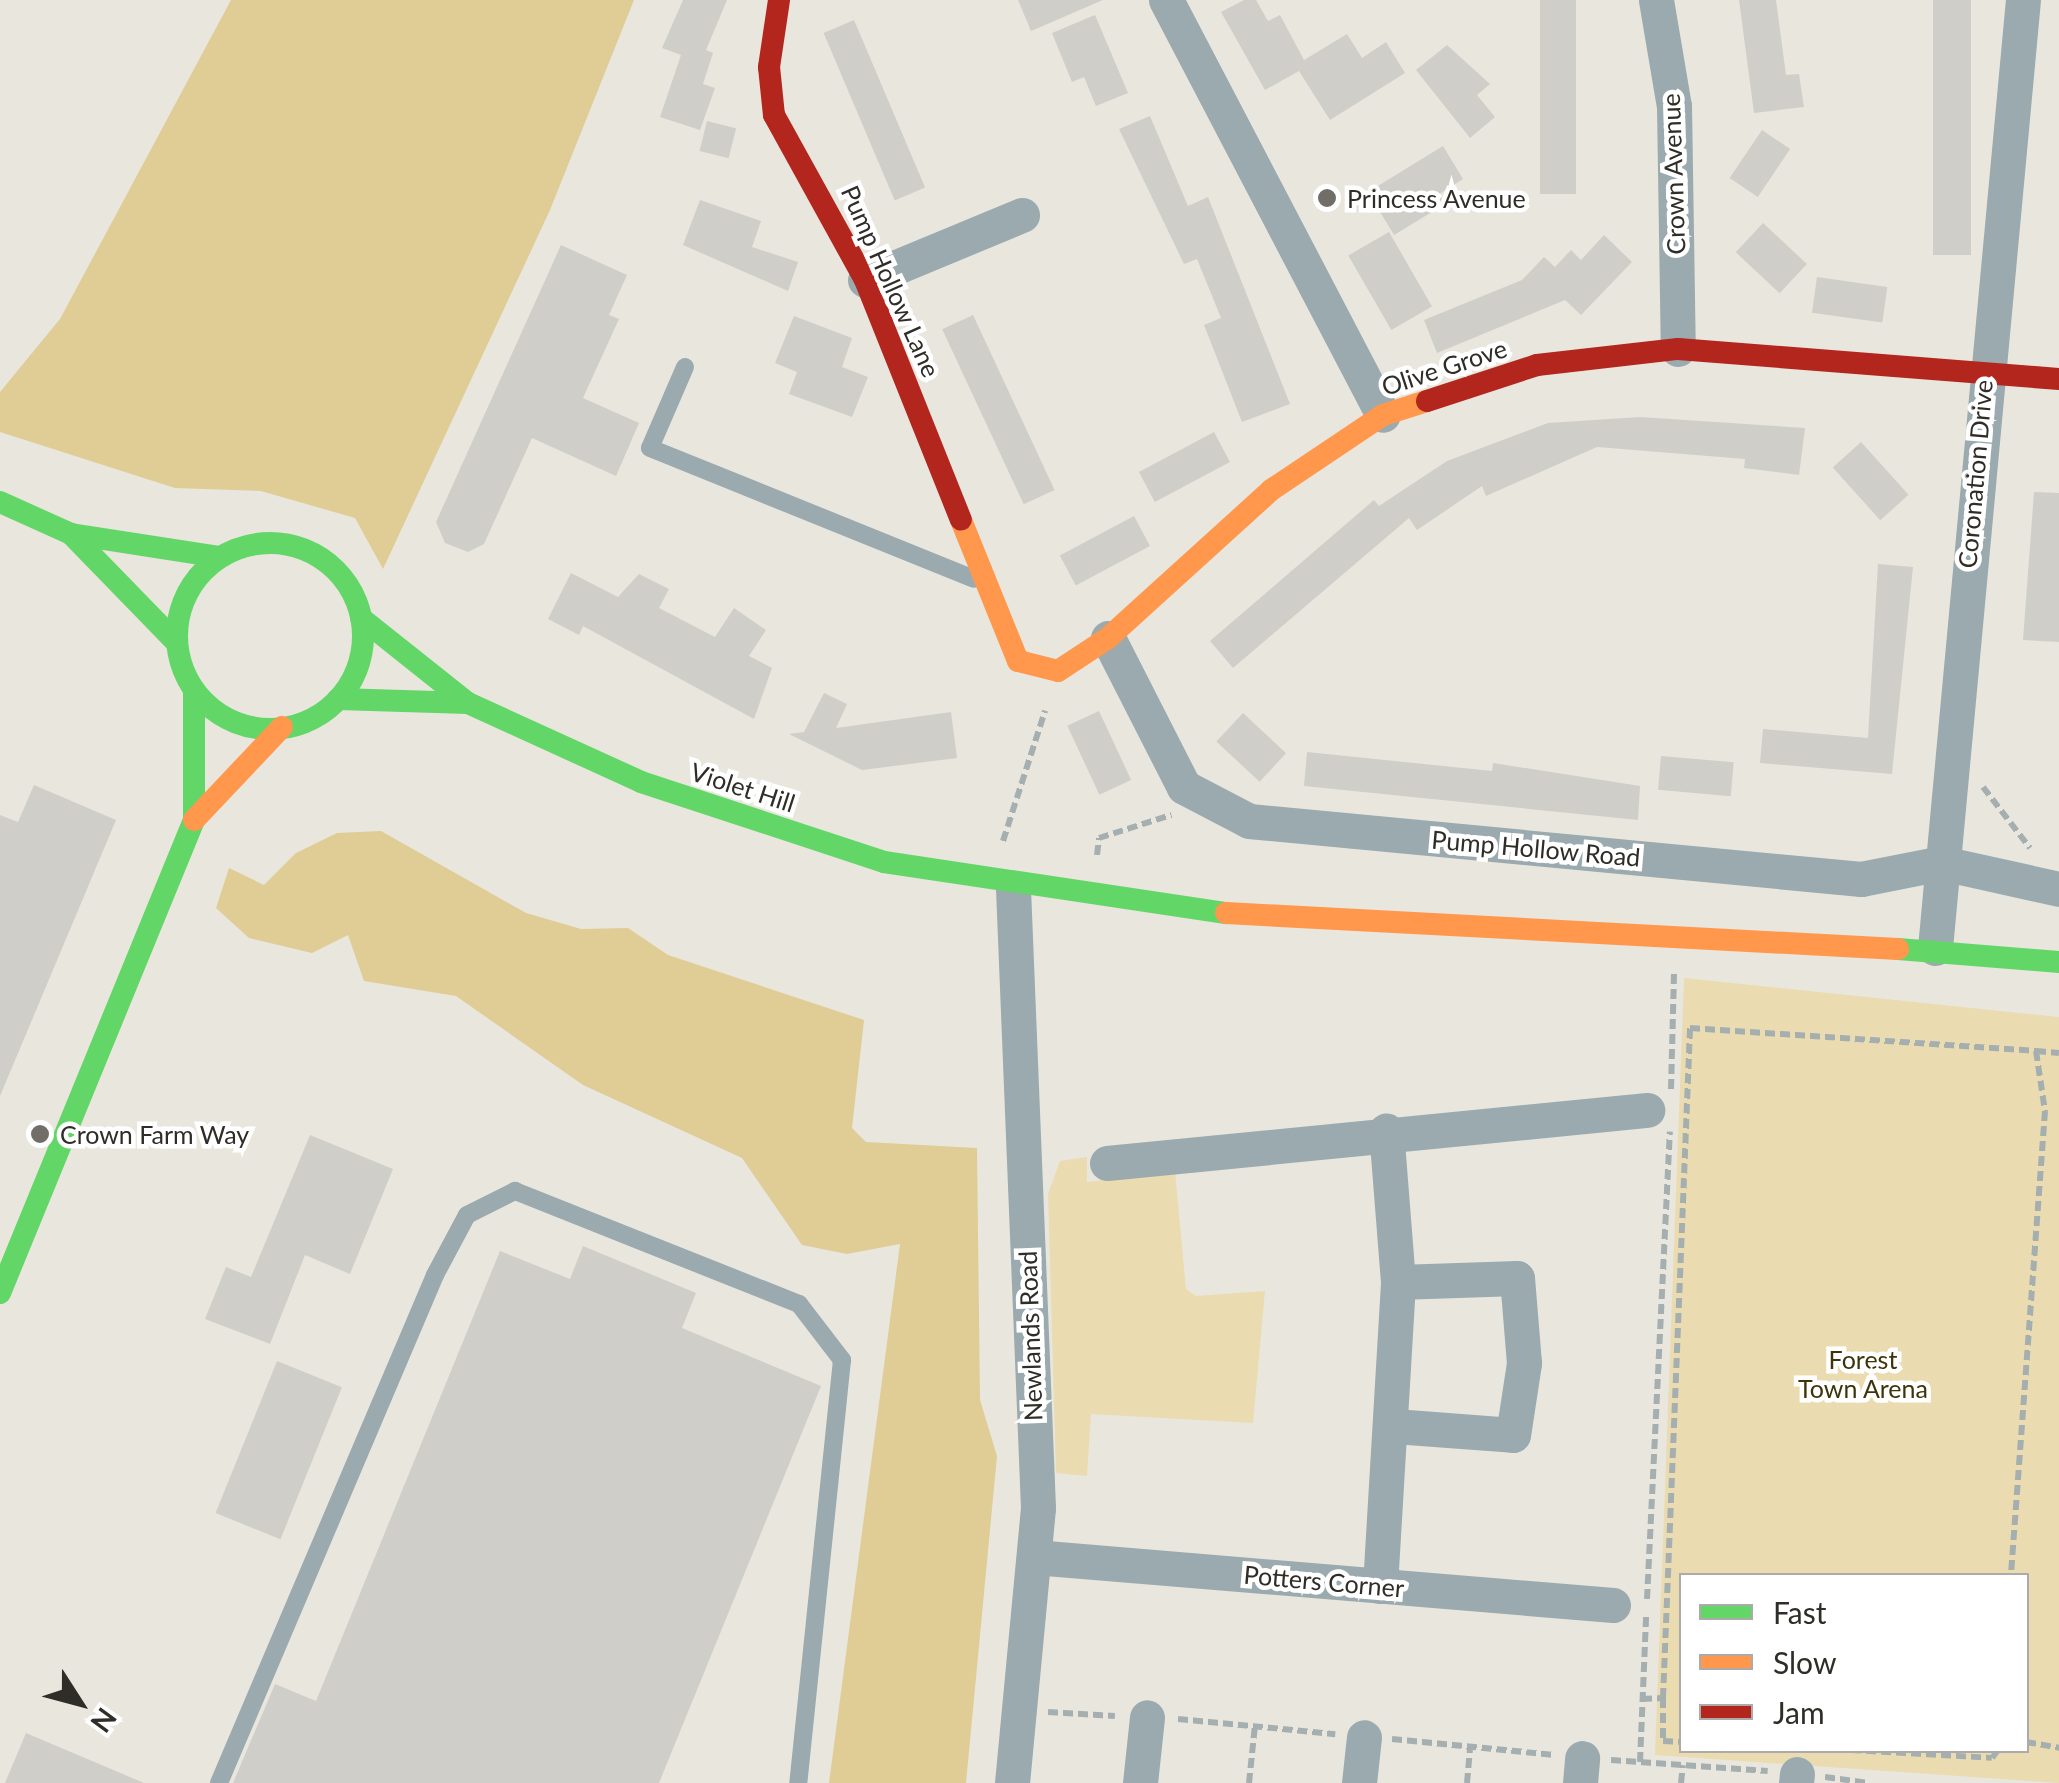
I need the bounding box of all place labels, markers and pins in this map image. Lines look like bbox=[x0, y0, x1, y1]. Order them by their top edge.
place label: Princess Avenue bbox=[1347, 183, 1527, 213]
marker: Princess Avenue bbox=[1316, 187, 1338, 209]
place label: Crown Farm Way bbox=[60, 1119, 250, 1149]
marker: Crown Farm Way bbox=[29, 1123, 51, 1145]

